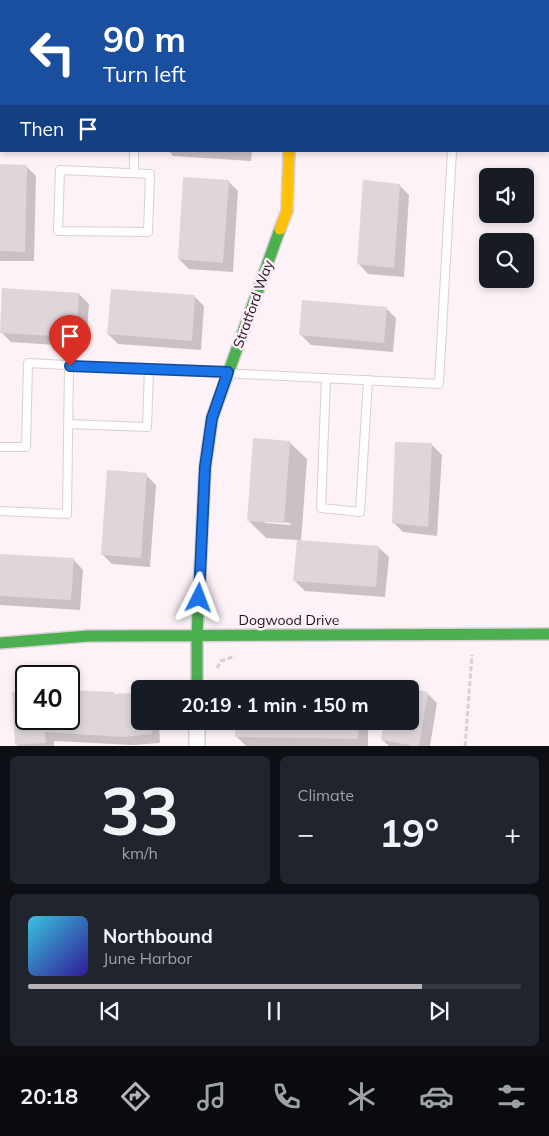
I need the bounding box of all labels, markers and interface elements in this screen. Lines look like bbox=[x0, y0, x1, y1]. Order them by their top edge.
text: 90 m bbox=[103, 17, 186, 61]
icon: left bbox=[20, 20, 85, 85]
text: Turn left bbox=[103, 60, 186, 88]
icon: arrive bbox=[74, 115, 102, 143]
text: Then bbox=[20, 117, 64, 141]
map controls bbox=[479, 168, 534, 288]
button: sound bbox=[479, 168, 534, 223]
button: search bbox=[479, 233, 534, 288]
street label: Stratford Way bbox=[229, 257, 277, 350]
pin bbox=[49, 315, 91, 366]
icon: arrive bbox=[56, 322, 84, 350]
position arrow bbox=[172, 571, 224, 623]
street label: Dogwood Drive bbox=[239, 611, 339, 629]
speed limit sign: 40 bbox=[15, 665, 80, 730]
text: 20:19 · 1 min · 150 m bbox=[181, 693, 369, 717]
text: 33 bbox=[101, 770, 179, 851]
text: Climate bbox=[298, 785, 354, 805]
text: 19° bbox=[379, 809, 439, 857]
text: − bbox=[298, 816, 314, 851]
text: + bbox=[504, 816, 521, 851]
text: km/h bbox=[122, 843, 158, 863]
text: Northbound bbox=[103, 924, 213, 948]
text: June Harbor bbox=[103, 948, 192, 968]
icon: previous bbox=[96, 997, 124, 1025]
icon: pause bbox=[260, 997, 288, 1025]
icon: next bbox=[425, 997, 453, 1025]
icon: directions bbox=[118, 1079, 153, 1114]
icon: music bbox=[194, 1079, 229, 1114]
icon: phone bbox=[269, 1079, 304, 1114]
icon: climate bbox=[344, 1079, 379, 1114]
icon: car bbox=[419, 1079, 454, 1114]
icon: filters bbox=[494, 1079, 529, 1114]
text: 20:18 bbox=[20, 1082, 78, 1110]

